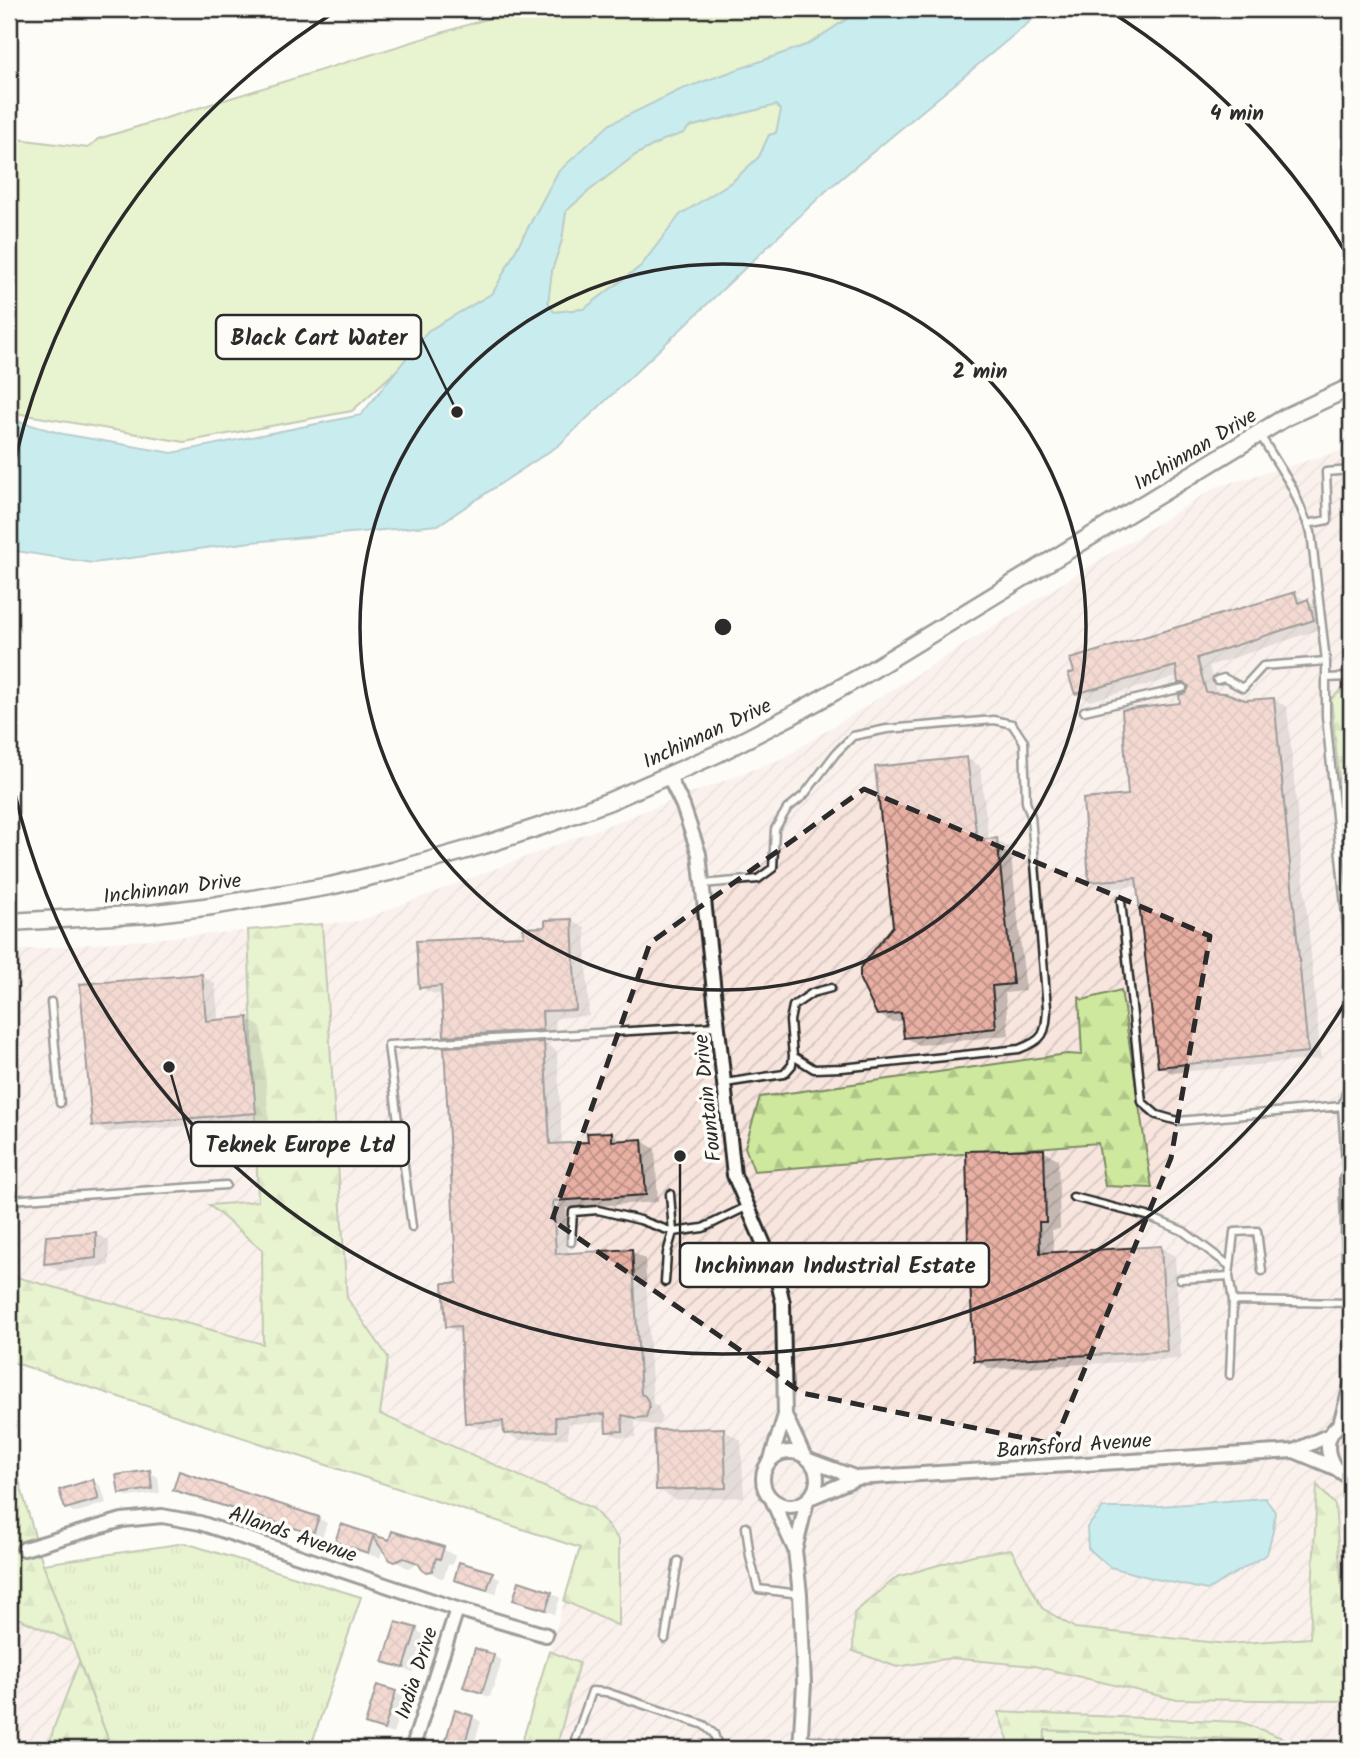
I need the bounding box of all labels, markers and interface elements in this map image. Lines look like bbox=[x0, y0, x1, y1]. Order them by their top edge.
text: 4 min bbox=[1210, 98, 1264, 131]
callout: Black Cart Water bbox=[216, 315, 421, 359]
text: Black Cart Water bbox=[231, 321, 409, 357]
text: 2 min bbox=[953, 356, 1007, 389]
street label: Inchinnan Drive bbox=[1128, 400, 1264, 500]
centre of rings bbox=[711, 615, 735, 639]
street label: Inchinnan Drive bbox=[638, 690, 778, 779]
street label: Inchinnan Drive bbox=[101, 865, 244, 914]
street label: Fountain Drive bbox=[685, 1032, 732, 1163]
callout: Teknek Europe Ltd bbox=[191, 1122, 409, 1166]
text: Teknek Europe Ltd bbox=[205, 1128, 395, 1164]
callout: Inchinnan Industrial Estate bbox=[680, 1243, 989, 1287]
text: Inchinnan Industrial Estate bbox=[694, 1249, 976, 1285]
street label: Barnsford Avenue bbox=[995, 1425, 1153, 1468]
street label: Allands Avenue bbox=[224, 1498, 362, 1573]
street label: India Drive bbox=[387, 1623, 448, 1724]

